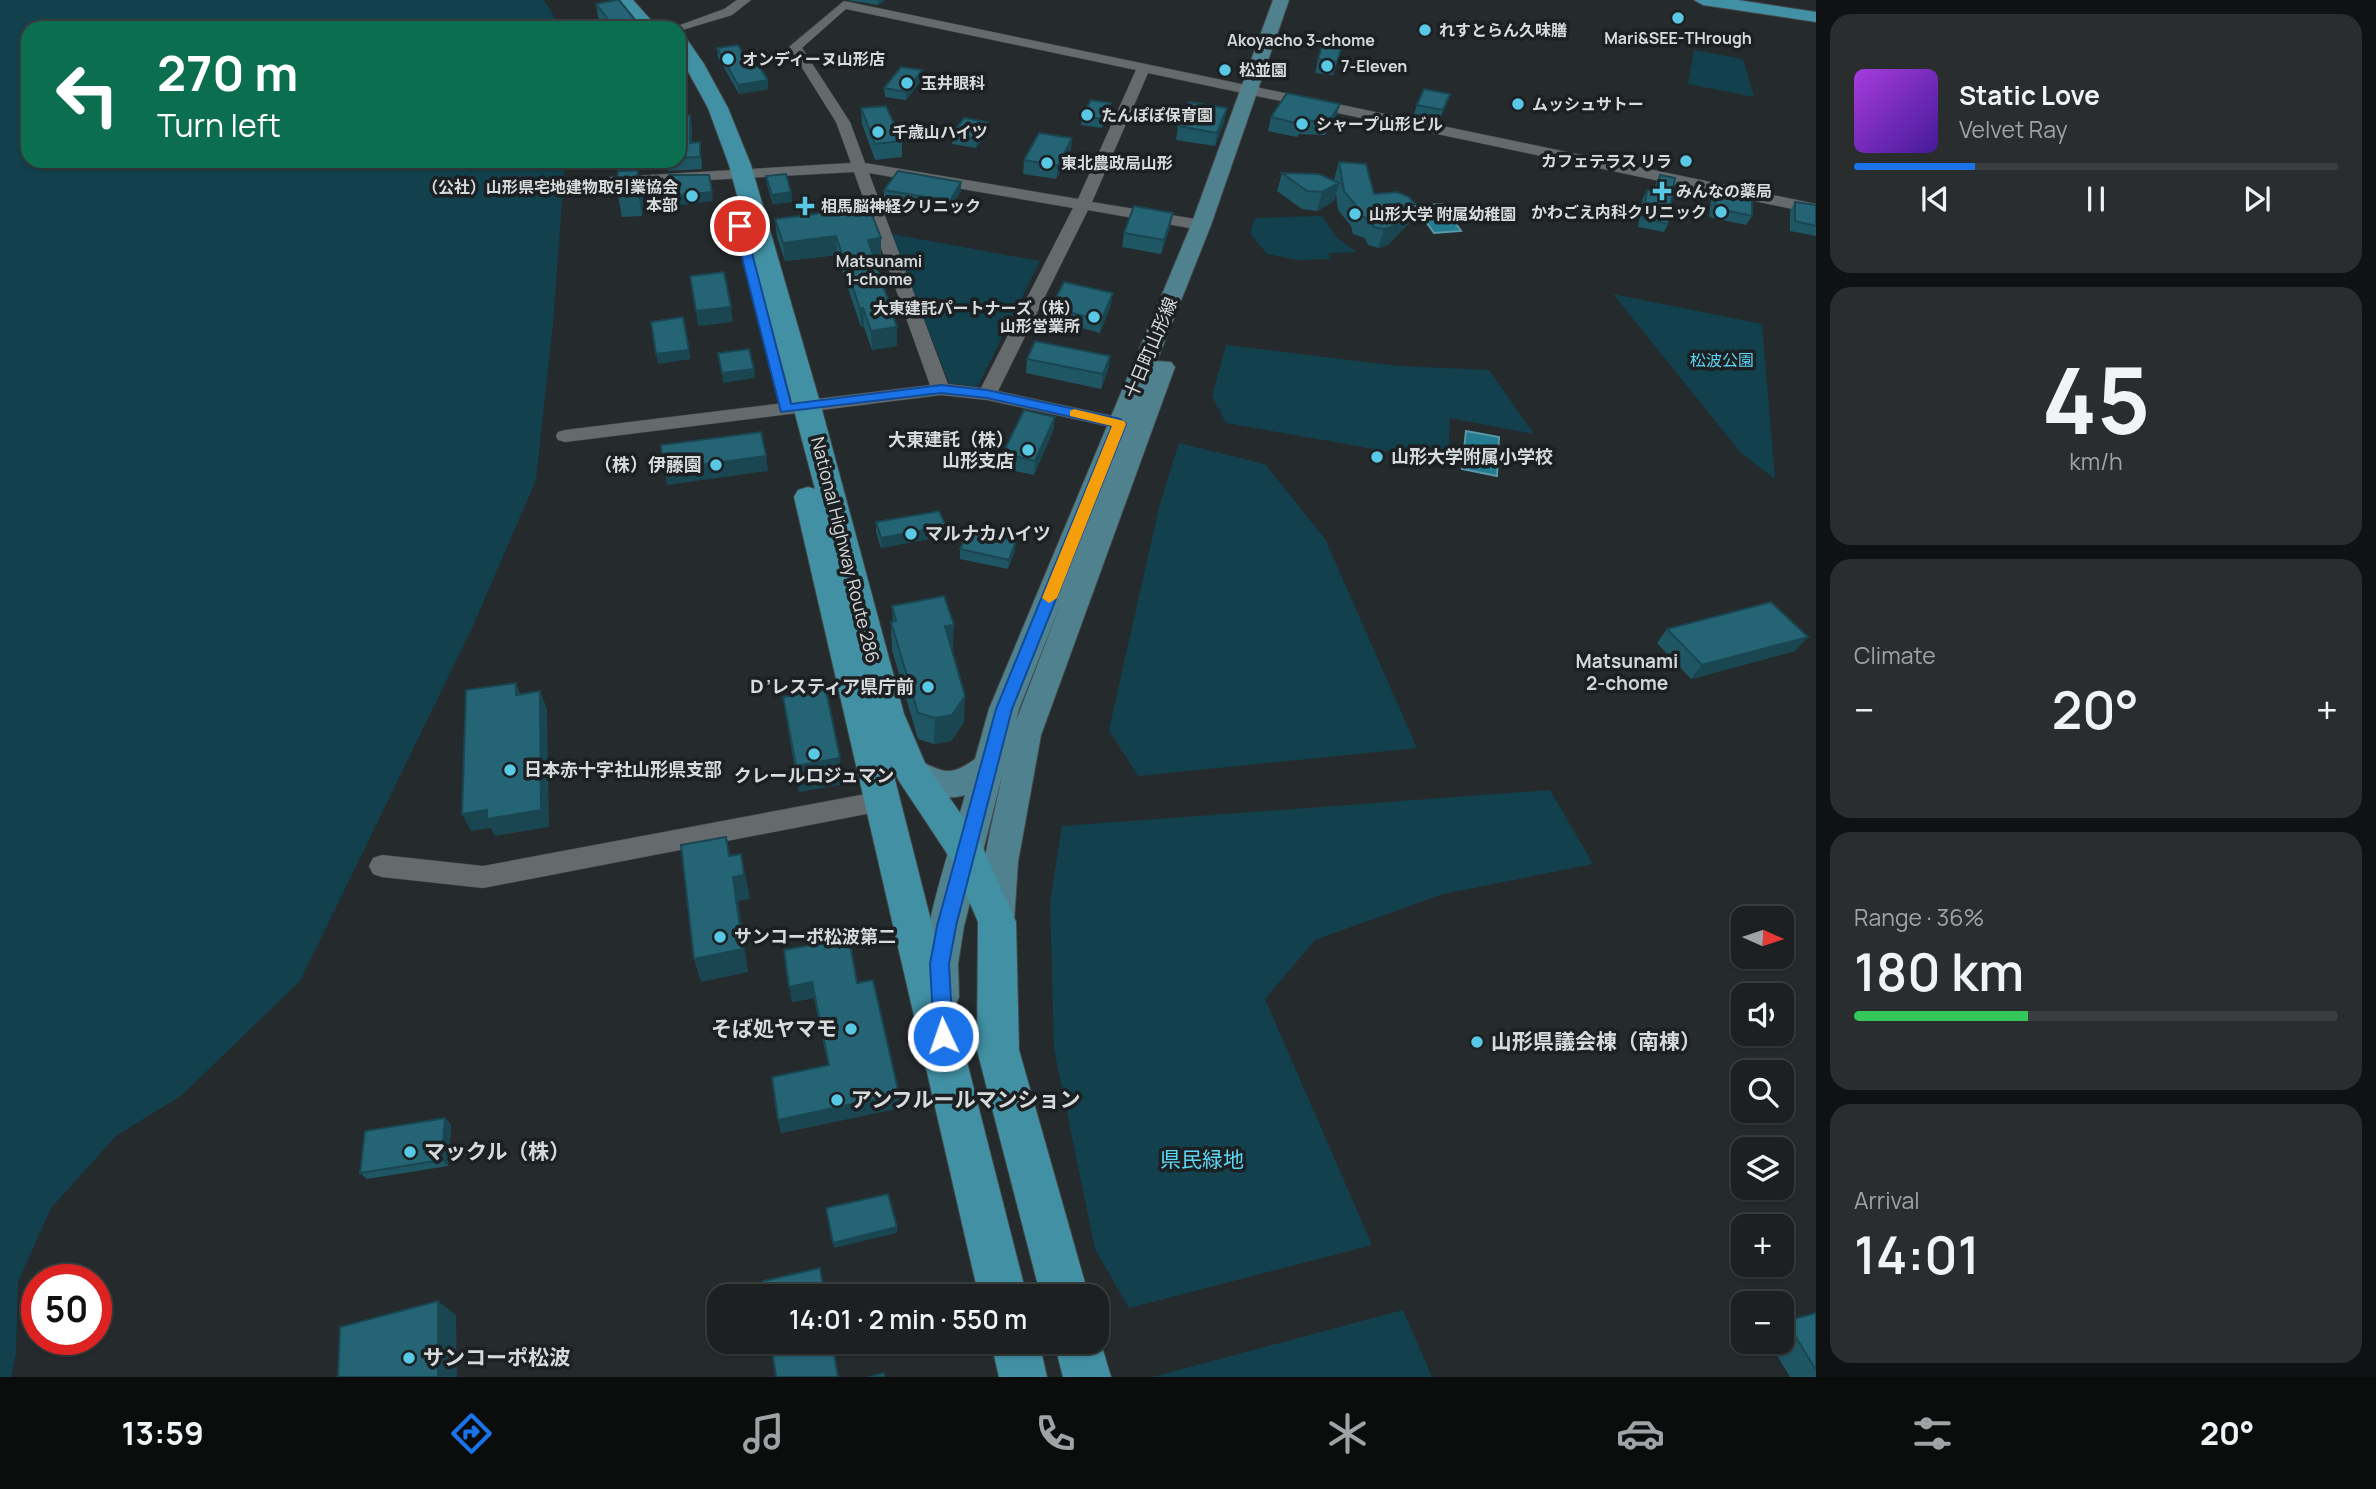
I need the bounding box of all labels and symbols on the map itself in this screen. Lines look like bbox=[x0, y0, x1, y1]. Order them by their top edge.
marker: Mari&SEE-THrough bbox=[1670, 10, 1686, 26]
place label: れすとらん久味膳 bbox=[1439, 19, 1567, 41]
marker: れすとらん久味膳 bbox=[1417, 22, 1433, 38]
place label: Mari&SEE-THrough bbox=[1604, 27, 1752, 49]
district label: Akoyacho 3-chome bbox=[1227, 29, 1375, 51]
place label: オンディーヌ山形店 bbox=[742, 48, 885, 70]
marker: オンディーヌ山形店 bbox=[720, 51, 736, 67]
place label: 7-Eleven bbox=[1341, 55, 1407, 77]
marker: 7-Eleven bbox=[1319, 58, 1335, 74]
place label: 松並園 bbox=[1239, 59, 1287, 81]
marker: 松並園 bbox=[1217, 62, 1233, 78]
place label: 玉井眼科 bbox=[921, 72, 985, 94]
marker: 玉井眼科 bbox=[899, 75, 915, 91]
place label: ムッシュサトー bbox=[1532, 93, 1644, 115]
marker: ムッシュサトー bbox=[1510, 96, 1526, 112]
place label: たんぽぽ保育園 bbox=[1101, 104, 1213, 126]
marker: たんぽぽ保育園 bbox=[1079, 107, 1095, 123]
place label: シャープ山形ビル bbox=[1316, 113, 1443, 135]
marker: シャープ山形ビル bbox=[1294, 116, 1310, 132]
place label: 千歳山ハイツ bbox=[892, 121, 988, 143]
marker: 千歳山ハイツ bbox=[870, 124, 886, 140]
place label: カフェテラス リラ bbox=[1541, 150, 1672, 172]
place label: 東北農政局山形 bbox=[1061, 152, 1173, 174]
marker: カフェテラス リラ bbox=[1678, 153, 1694, 169]
marker: 東北農政局山形 bbox=[1039, 155, 1055, 171]
place label: （公社）山形県宅地建物取引業協会 本部 bbox=[422, 176, 678, 216]
place label: みんなの薬局 bbox=[1676, 180, 1772, 202]
marker: みんなの薬局 bbox=[1654, 183, 1670, 199]
marker: （公社）山形県宅地建物取引業協会 本部 bbox=[684, 188, 700, 204]
place label: 相馬脳神経クリニック bbox=[821, 195, 981, 217]
pin bbox=[710, 196, 770, 256]
marker: 相馬脳神経クリニック bbox=[795, 196, 815, 216]
place label: かわごえ内科クリニック bbox=[1531, 201, 1707, 223]
place label: 山形大学 附属幼稚園 bbox=[1369, 203, 1516, 225]
marker: かわごえ内科クリニック bbox=[1713, 204, 1729, 220]
marker: 山形大学 附属幼稚園 bbox=[1347, 206, 1363, 222]
district label: Matsunami 1-chome bbox=[836, 250, 922, 290]
street label: 十日町山形線 bbox=[1118, 293, 1182, 402]
place label: 大東建託パートナーズ（株） 山形営業所 bbox=[873, 297, 1080, 337]
marker: 大東建託パートナーズ（株） 山形営業所 bbox=[1086, 309, 1102, 325]
park label: 松波公園 bbox=[1690, 349, 1754, 371]
place label: 大東建託（株） 山形支店 bbox=[888, 427, 1014, 472]
street label: National Highway Route 286 bbox=[806, 434, 886, 665]
marker: 大東建託（株） 山形支店 bbox=[1020, 442, 1036, 458]
place label: 山形大学附属小学校 bbox=[1391, 444, 1553, 468]
marker: 山形大学附属小学校 bbox=[1369, 449, 1385, 465]
place label: （株）伊藤園 bbox=[594, 452, 702, 476]
marker: （株）伊藤園 bbox=[708, 457, 724, 473]
place label: マルナカハイツ bbox=[925, 521, 1051, 545]
marker: マルナカハイツ bbox=[903, 526, 919, 542]
district label: Matsunami 2-chome bbox=[1576, 648, 1678, 696]
place label: Ｄ’レスティア県庁前 bbox=[748, 674, 914, 698]
marker: Ｄ’レスティア県庁前 bbox=[920, 679, 936, 695]
marker: クレールロジュマン bbox=[806, 746, 822, 762]
place label: 日本赤十字社山形県支部 bbox=[524, 757, 722, 781]
marker: 日本赤十字社山形県支部 bbox=[502, 762, 518, 778]
place label: クレールロジュマン bbox=[734, 763, 894, 787]
north arrow bbox=[1731, 906, 1794, 970]
place label: サンコーポ松波第二 bbox=[734, 924, 896, 948]
marker: サンコーポ松波第二 bbox=[712, 929, 728, 945]
position arrow bbox=[906, 999, 980, 1073]
place label: そば処ヤマモ bbox=[711, 1014, 837, 1042]
marker: そば処ヤマモ bbox=[843, 1021, 859, 1037]
place label: 山形県議会棟（南棟） bbox=[1491, 1027, 1701, 1055]
marker: 山形県議会棟（南棟） bbox=[1469, 1034, 1485, 1050]
place label: アンフルールマンション bbox=[851, 1085, 1081, 1113]
marker: アンフルールマンション bbox=[829, 1092, 845, 1108]
place label: マックル（株） bbox=[424, 1137, 570, 1165]
marker: マックル（株） bbox=[402, 1144, 418, 1160]
park label: 県民緑地 bbox=[1160, 1145, 1244, 1173]
speed limit sign: 50 bbox=[21, 1264, 112, 1355]
place label: サンコーポ松波 bbox=[423, 1343, 570, 1371]
marker: サンコーポ松波 bbox=[401, 1350, 417, 1366]

